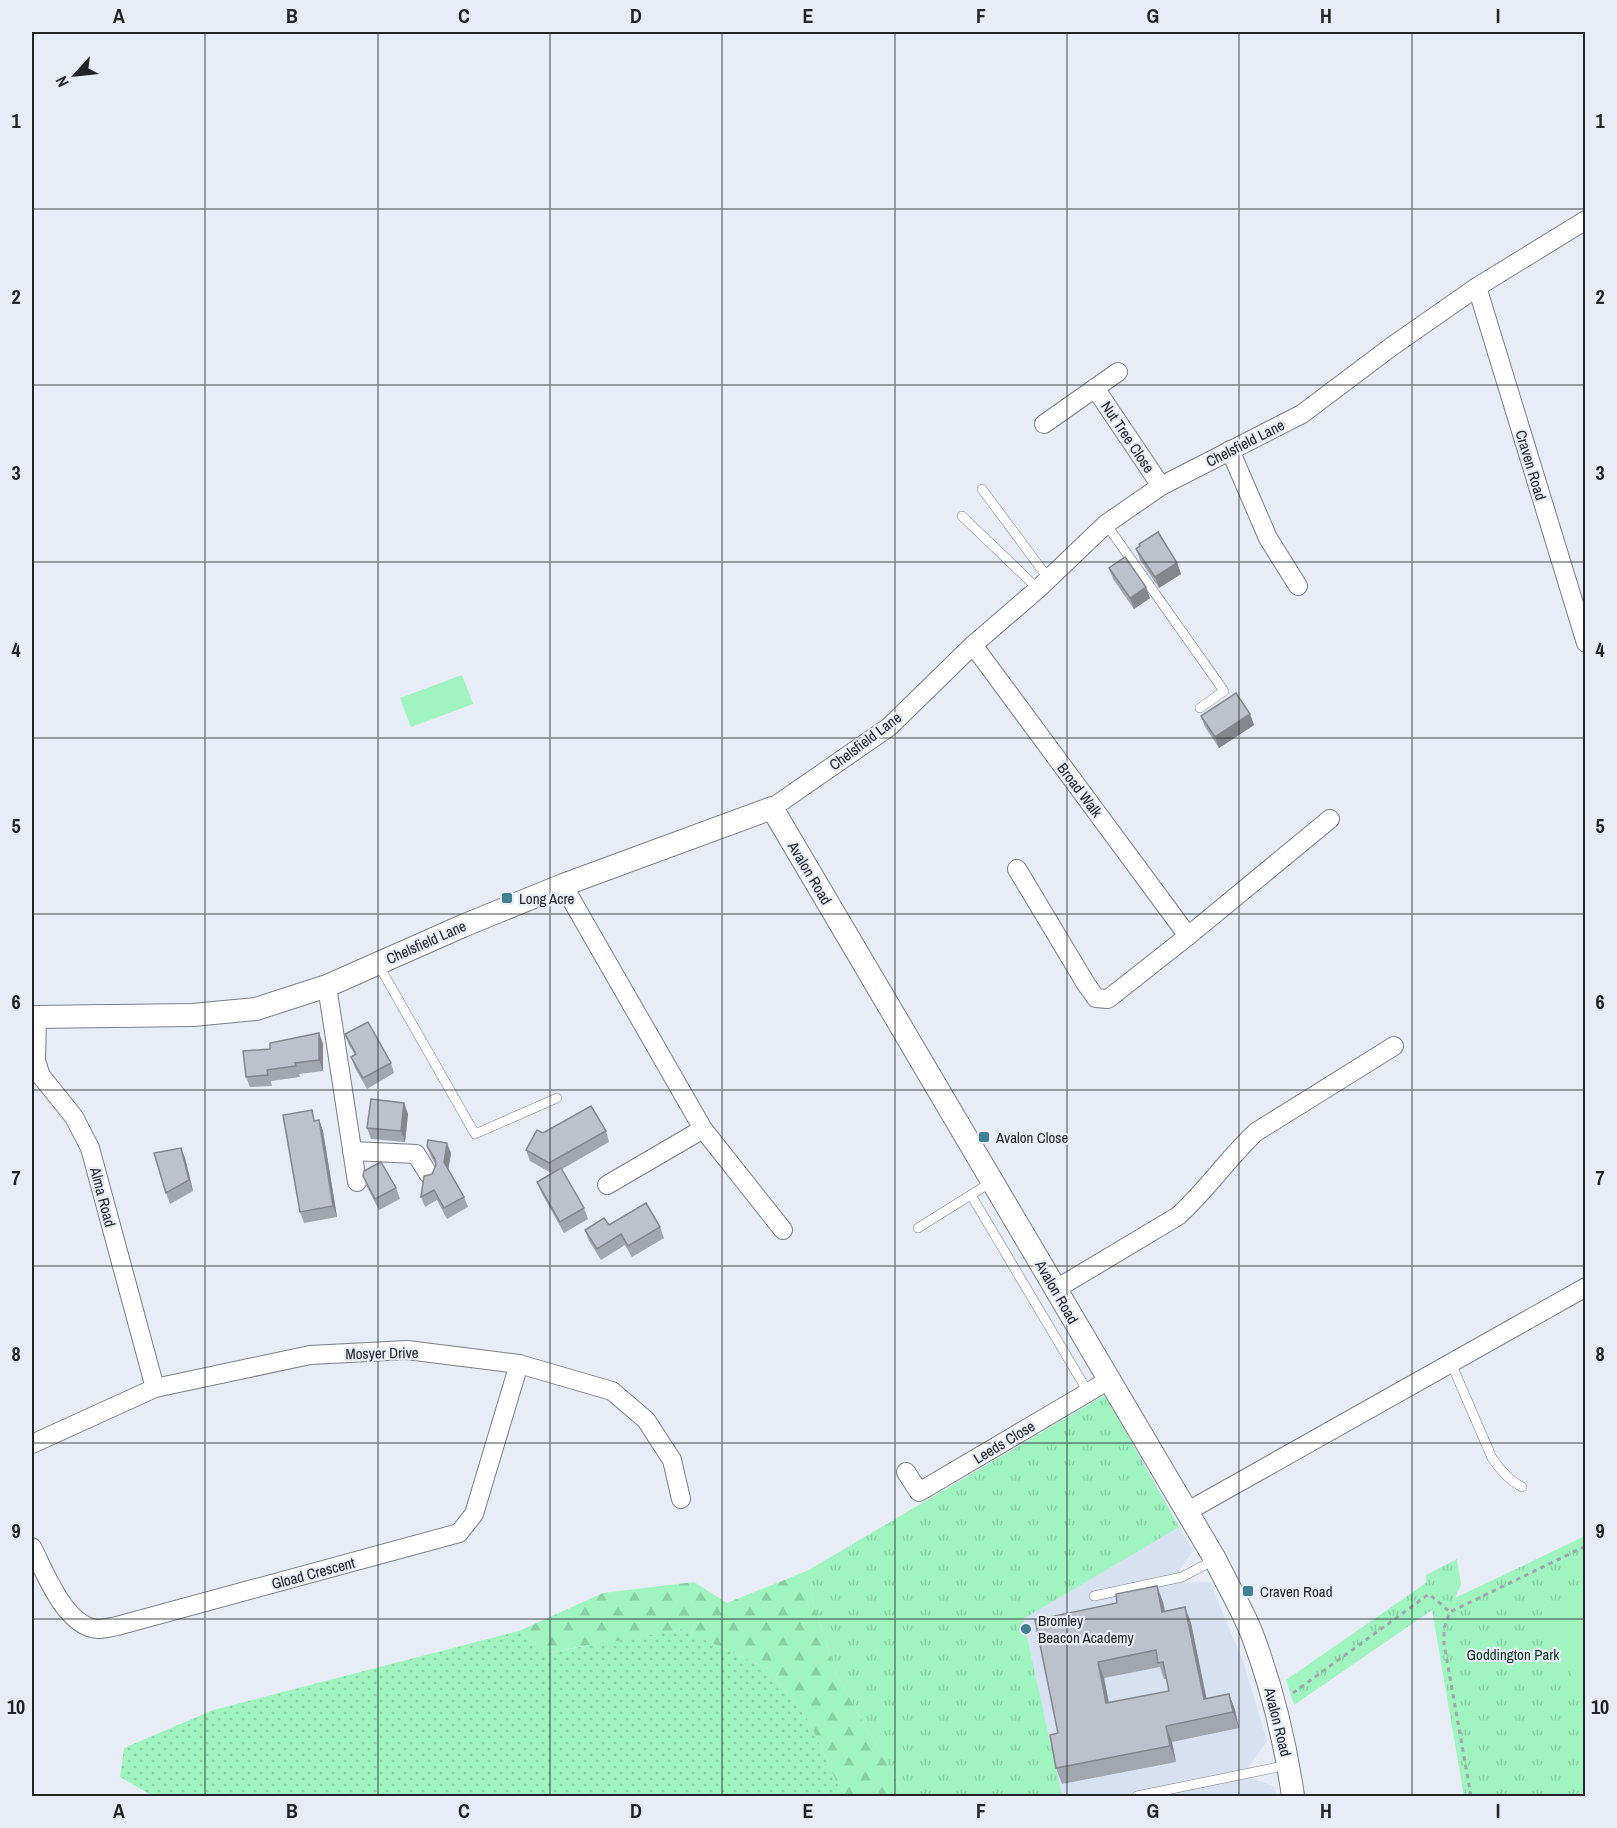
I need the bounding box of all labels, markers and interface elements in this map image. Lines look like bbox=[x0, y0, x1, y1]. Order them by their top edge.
text: A bbox=[113, 2, 125, 29]
text: B bbox=[286, 2, 298, 29]
text: C bbox=[458, 2, 470, 29]
text: D bbox=[630, 2, 642, 29]
text: E bbox=[803, 2, 814, 29]
text: F bbox=[976, 2, 986, 29]
text: G bbox=[1147, 2, 1159, 29]
text: H bbox=[1320, 2, 1332, 29]
text: I bbox=[1496, 2, 1500, 29]
north arrow bbox=[45, 45, 105, 105]
text: N bbox=[50, 73, 74, 91]
text: 1 bbox=[11, 107, 21, 134]
text: 1 bbox=[1595, 107, 1605, 134]
text: 2 bbox=[11, 283, 21, 310]
text: 2 bbox=[1595, 283, 1605, 310]
street label: Nut Tree Close bbox=[1096, 397, 1160, 477]
street label: Chelsfield Lane bbox=[1202, 414, 1288, 472]
street label: Craven Road bbox=[1510, 427, 1552, 503]
text: 3 bbox=[11, 459, 21, 486]
text: 3 bbox=[1595, 459, 1605, 486]
text: 4 bbox=[11, 636, 21, 663]
text: 4 bbox=[1595, 636, 1605, 663]
street label: Chelsfield Lane bbox=[825, 707, 906, 775]
street label: Broad Walk bbox=[1053, 758, 1108, 822]
text: 5 bbox=[11, 812, 21, 839]
text: 5 bbox=[1595, 812, 1605, 839]
street label: Avalon Road bbox=[782, 837, 837, 909]
place label: Long Acre bbox=[519, 888, 575, 909]
marker: Long Acre bbox=[500, 891, 514, 905]
street label: Chelsfield Lane bbox=[383, 915, 469, 969]
text: 6 bbox=[11, 988, 21, 1015]
text: 6 bbox=[1595, 988, 1605, 1015]
place label: Avalon Close bbox=[995, 1127, 1068, 1148]
marker: Avalon Close bbox=[977, 1130, 991, 1144]
text: 7 bbox=[11, 1164, 21, 1191]
street label: Alma Road bbox=[85, 1164, 121, 1229]
text: 7 bbox=[1595, 1164, 1605, 1191]
street label: Avalon Road bbox=[1030, 1255, 1084, 1328]
text: 8 bbox=[11, 1340, 21, 1367]
text: 8 bbox=[1595, 1340, 1605, 1367]
street label: Mosyer Drive bbox=[345, 1342, 419, 1364]
street label: Leeds Close bbox=[969, 1415, 1039, 1469]
text: 9 bbox=[11, 1517, 21, 1544]
text: 9 bbox=[1595, 1517, 1605, 1544]
street label: Gload Crescent bbox=[269, 1552, 358, 1594]
place label: Craven Road bbox=[1260, 1581, 1332, 1602]
marker: Craven Road bbox=[1241, 1584, 1255, 1598]
place label: Bromley Beacon Academy bbox=[1038, 1610, 1135, 1648]
marker: Bromley Beacon Academy bbox=[1019, 1622, 1033, 1636]
park label: Goddington Park bbox=[1466, 1644, 1560, 1665]
street label: Avalon Road bbox=[1259, 1684, 1297, 1759]
text: 10 bbox=[7, 1693, 25, 1720]
text: 10 bbox=[1591, 1693, 1609, 1720]
text: A bbox=[113, 1797, 125, 1824]
text: B bbox=[286, 1797, 298, 1824]
text: C bbox=[458, 1797, 470, 1824]
text: D bbox=[630, 1797, 642, 1824]
text: E bbox=[803, 1797, 814, 1824]
text: F bbox=[976, 1797, 986, 1824]
text: G bbox=[1147, 1797, 1159, 1824]
text: H bbox=[1320, 1797, 1332, 1824]
text: I bbox=[1496, 1797, 1500, 1824]

